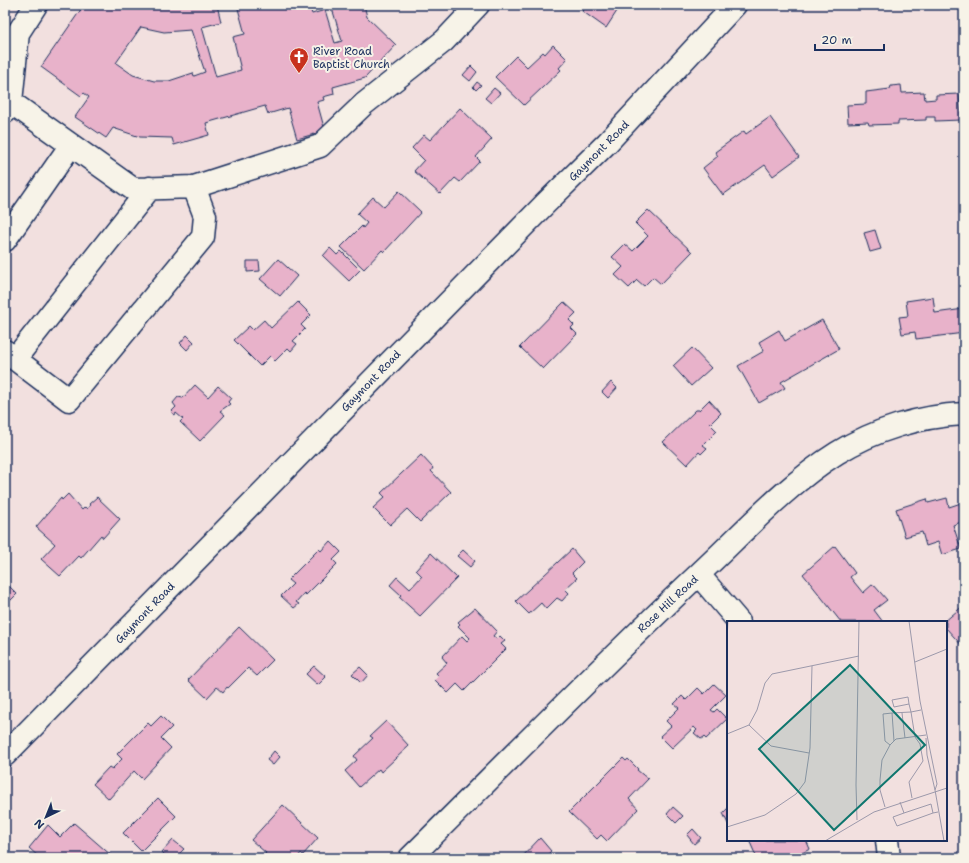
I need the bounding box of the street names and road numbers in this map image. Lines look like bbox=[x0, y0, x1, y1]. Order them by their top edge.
street label: Gaymont Road bbox=[565, 117, 633, 185]
street label: Gaymont Road bbox=[338, 347, 404, 415]
street label: Rose Hill Road bbox=[634, 572, 702, 636]
street label: Gaymont Road bbox=[112, 579, 178, 647]

